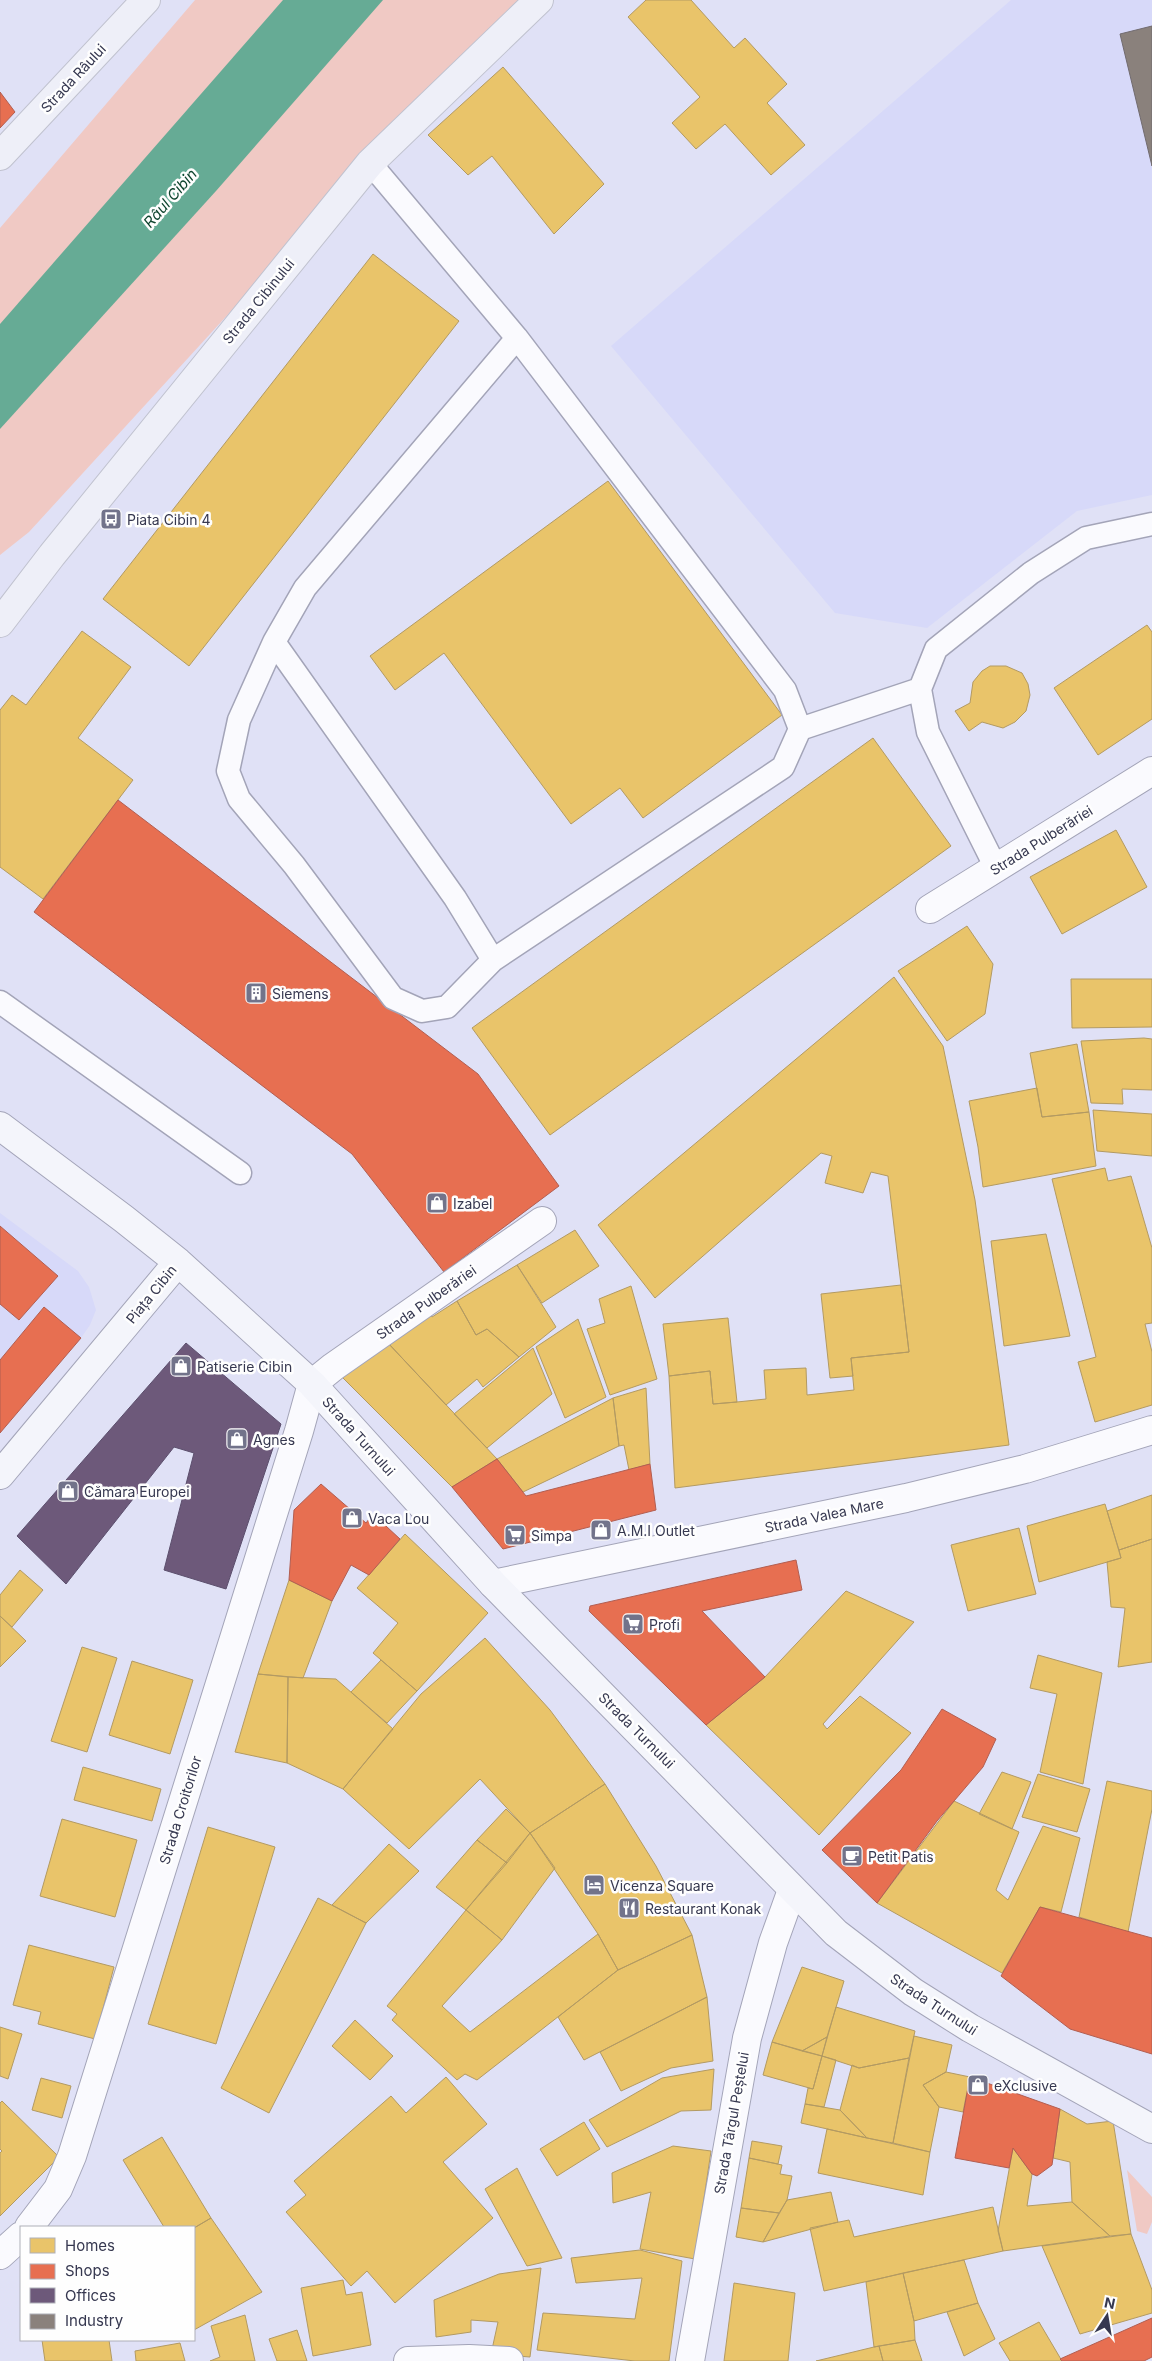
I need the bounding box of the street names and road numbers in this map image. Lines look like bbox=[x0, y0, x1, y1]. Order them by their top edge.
street label: Strada Râului bbox=[37, 40, 109, 116]
street label: Strada Cibinului bbox=[219, 255, 297, 347]
street label: Strada Pulberăriei bbox=[986, 802, 1096, 878]
street label: Piața Cibin bbox=[122, 1261, 181, 1327]
street label: Strada Pulberăriei bbox=[373, 1261, 479, 1343]
street label: Strada Turnului bbox=[319, 1393, 399, 1479]
street label: Strada Valea Mare bbox=[763, 1494, 885, 1536]
street label: Strada Turnului bbox=[595, 1688, 679, 1772]
street label: Strada Croitorilor bbox=[155, 1754, 205, 1866]
street label: Strada Turnului bbox=[887, 1970, 981, 2038]
street label: Strada Târgul Peștelui bbox=[710, 2050, 753, 2196]

